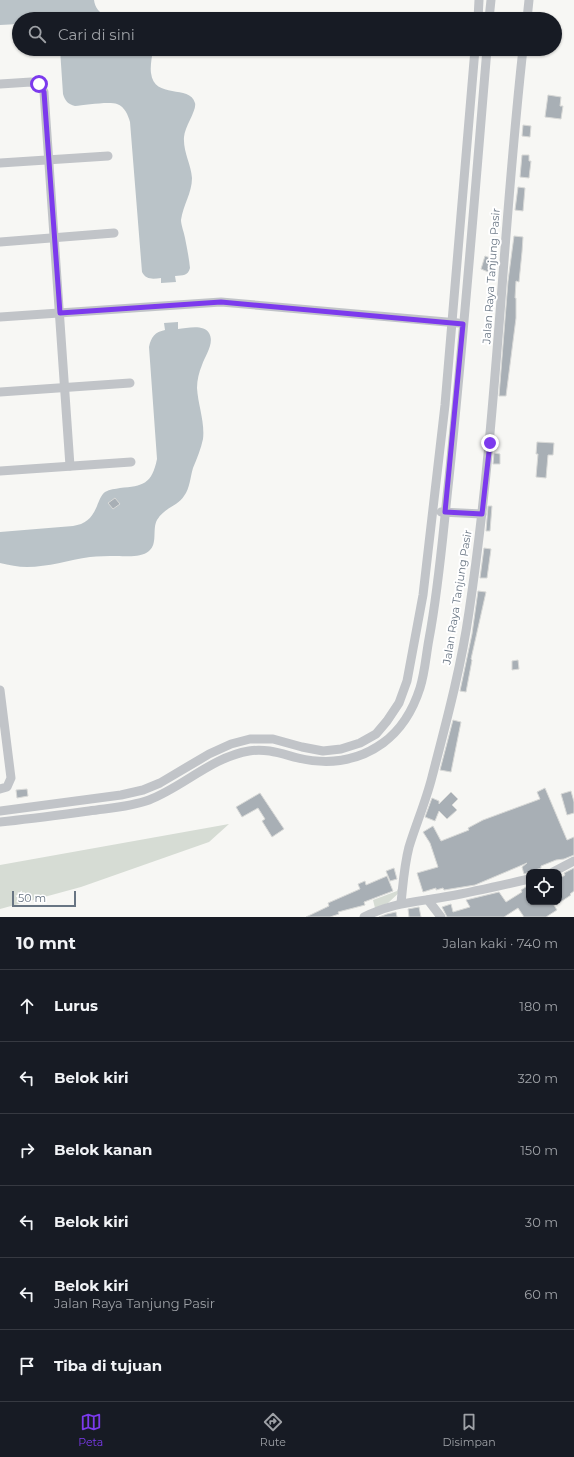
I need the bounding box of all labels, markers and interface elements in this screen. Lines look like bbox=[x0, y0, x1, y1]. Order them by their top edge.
search box bbox=[12, 12, 562, 56]
icon: search bbox=[26, 23, 48, 45]
text: Cari di sini bbox=[58, 25, 135, 44]
route start bbox=[30, 75, 48, 93]
street label: Jalan Raya Tanjung Pasir bbox=[479, 208, 503, 345]
route end bbox=[481, 434, 499, 452]
street label: Jalan Raya Tanjung Pasir bbox=[439, 529, 475, 666]
map controls bbox=[526, 869, 562, 905]
button: locate bbox=[526, 869, 562, 905]
scale bar bbox=[12, 889, 76, 908]
text: 50 m bbox=[18, 891, 46, 905]
text: 10 mnt bbox=[16, 933, 76, 953]
text: Jalan kaki · 740 m bbox=[443, 935, 558, 951]
icon: ahead bbox=[16, 995, 38, 1017]
text: Lurus bbox=[54, 996, 98, 1015]
text: 180 m bbox=[519, 998, 558, 1014]
icon: left bbox=[16, 1067, 38, 1089]
text: Belok kiri bbox=[54, 1068, 129, 1087]
text: 320 m bbox=[518, 1070, 558, 1086]
icon: right bbox=[16, 1139, 38, 1161]
text: Belok kanan bbox=[54, 1140, 152, 1159]
text: 150 m bbox=[520, 1142, 558, 1158]
icon: left bbox=[16, 1211, 38, 1233]
text: Belok kiri bbox=[54, 1212, 129, 1231]
text: 30 m bbox=[525, 1214, 558, 1230]
text: Belok kiri bbox=[54, 1276, 129, 1295]
icon: left bbox=[16, 1283, 38, 1305]
text: 60 m bbox=[524, 1286, 558, 1302]
text: Jalan Raya Tanjung Pasir bbox=[54, 1295, 215, 1311]
icon: arrive bbox=[16, 1355, 38, 1377]
text: Tiba di tujuan bbox=[54, 1356, 162, 1375]
tab: Peta bbox=[78, 1411, 103, 1449]
tab: Rute bbox=[260, 1411, 286, 1449]
tab: Disimpan bbox=[442, 1411, 496, 1449]

